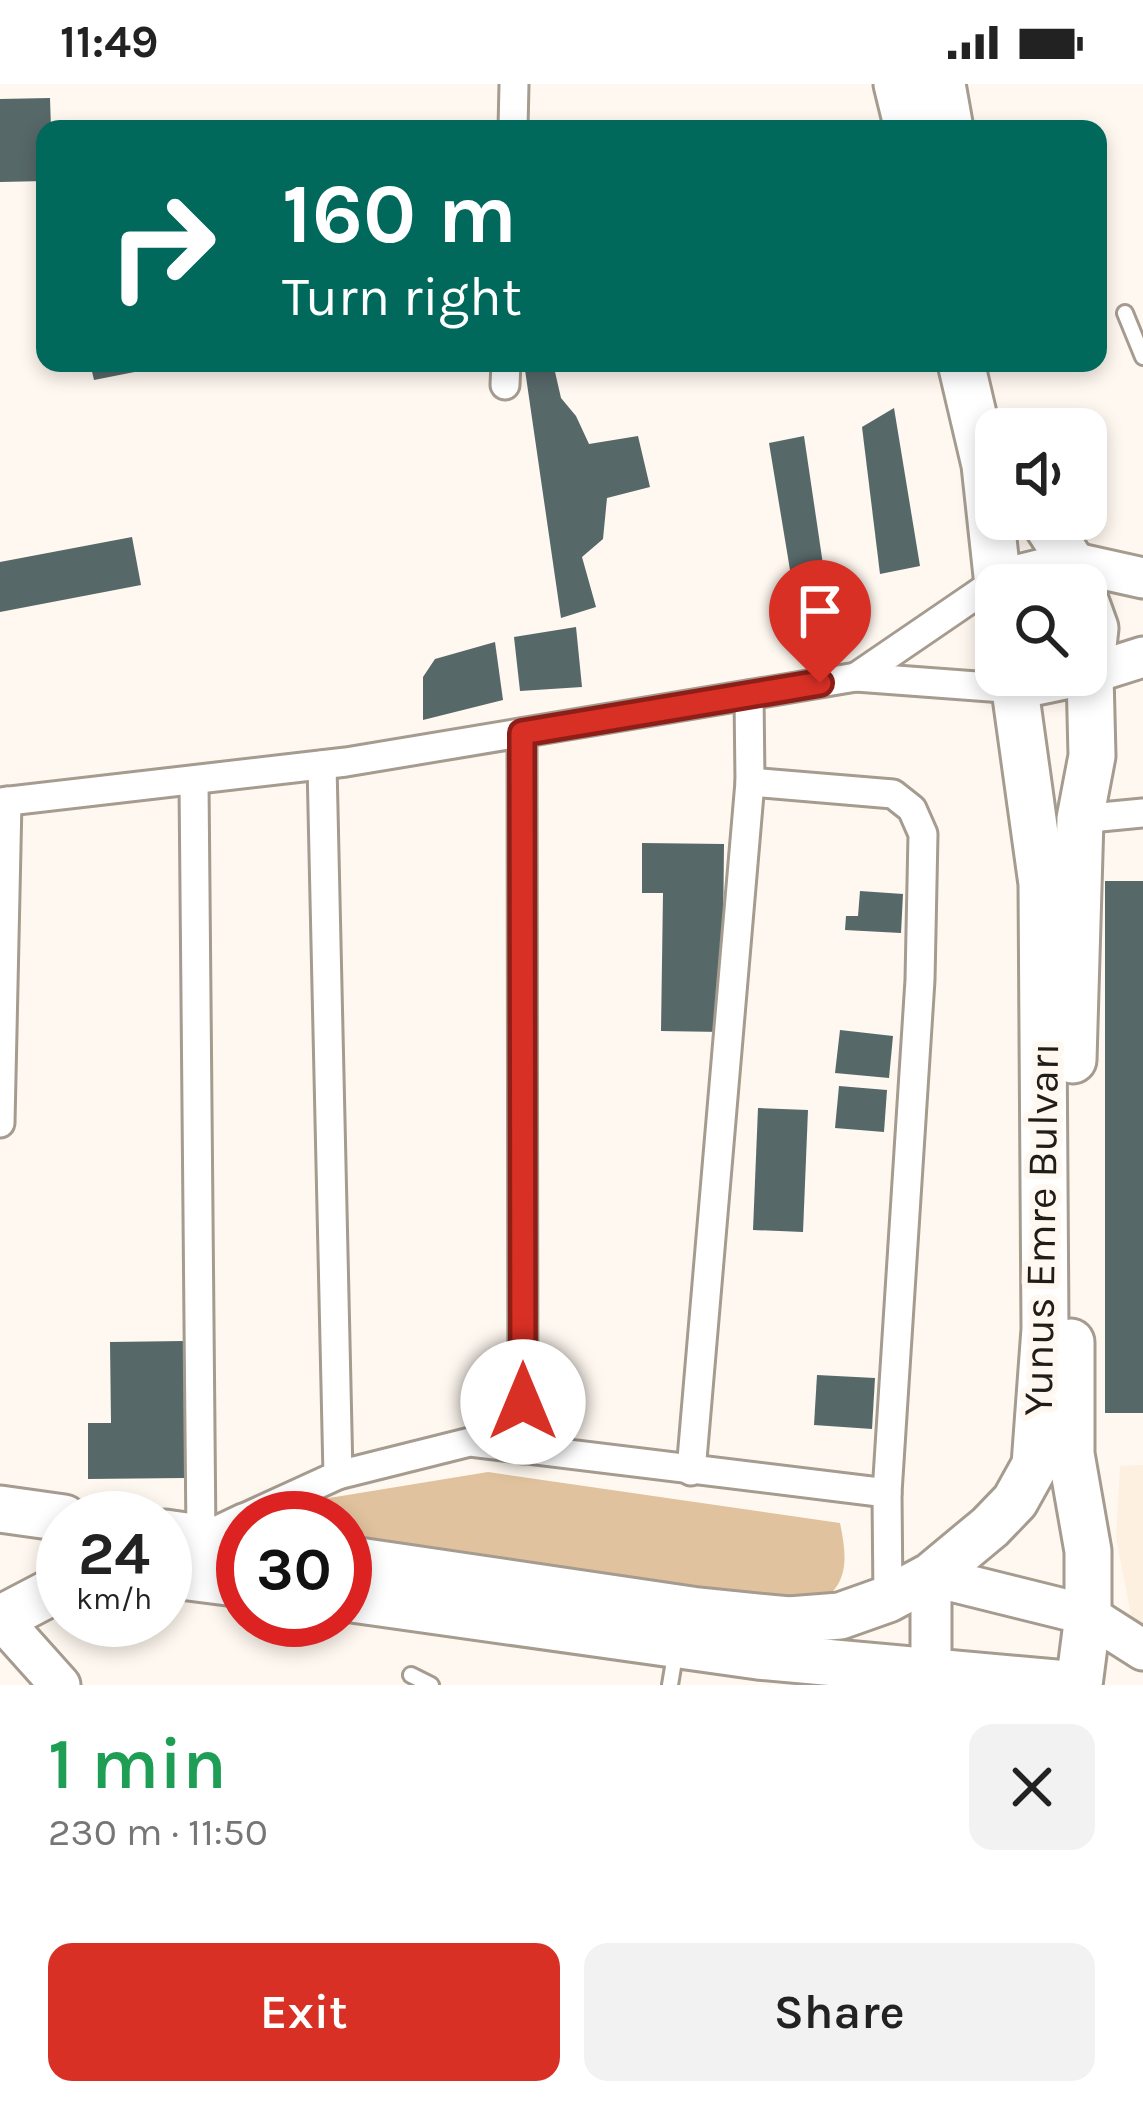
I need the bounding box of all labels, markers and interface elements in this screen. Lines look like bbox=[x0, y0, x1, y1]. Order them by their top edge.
text: 11:49 bbox=[60, 16, 158, 68]
text: 160 m bbox=[282, 165, 517, 263]
icon: right bbox=[84, 168, 240, 324]
text: Turn right bbox=[282, 265, 522, 329]
map controls bbox=[975, 408, 1107, 696]
button: sound bbox=[975, 408, 1107, 540]
pin bbox=[769, 560, 871, 683]
button: search bbox=[975, 564, 1107, 696]
icon: arrive bbox=[787, 578, 853, 644]
street label: Yunus Emre Bulvarı bbox=[1013, 1042, 1069, 1416]
position arrow bbox=[460, 1339, 586, 1465]
speed limit sign: 30 bbox=[216, 1491, 372, 1647]
text: 24 bbox=[78, 1519, 150, 1589]
text: km/h bbox=[76, 1581, 152, 1617]
text: 1 min bbox=[48, 1722, 227, 1806]
button: close bbox=[969, 1724, 1095, 1850]
text: 230 m · 11:50 bbox=[48, 1809, 268, 1855]
button: Exit bbox=[48, 1943, 560, 2081]
button: Share bbox=[584, 1943, 1095, 2081]

